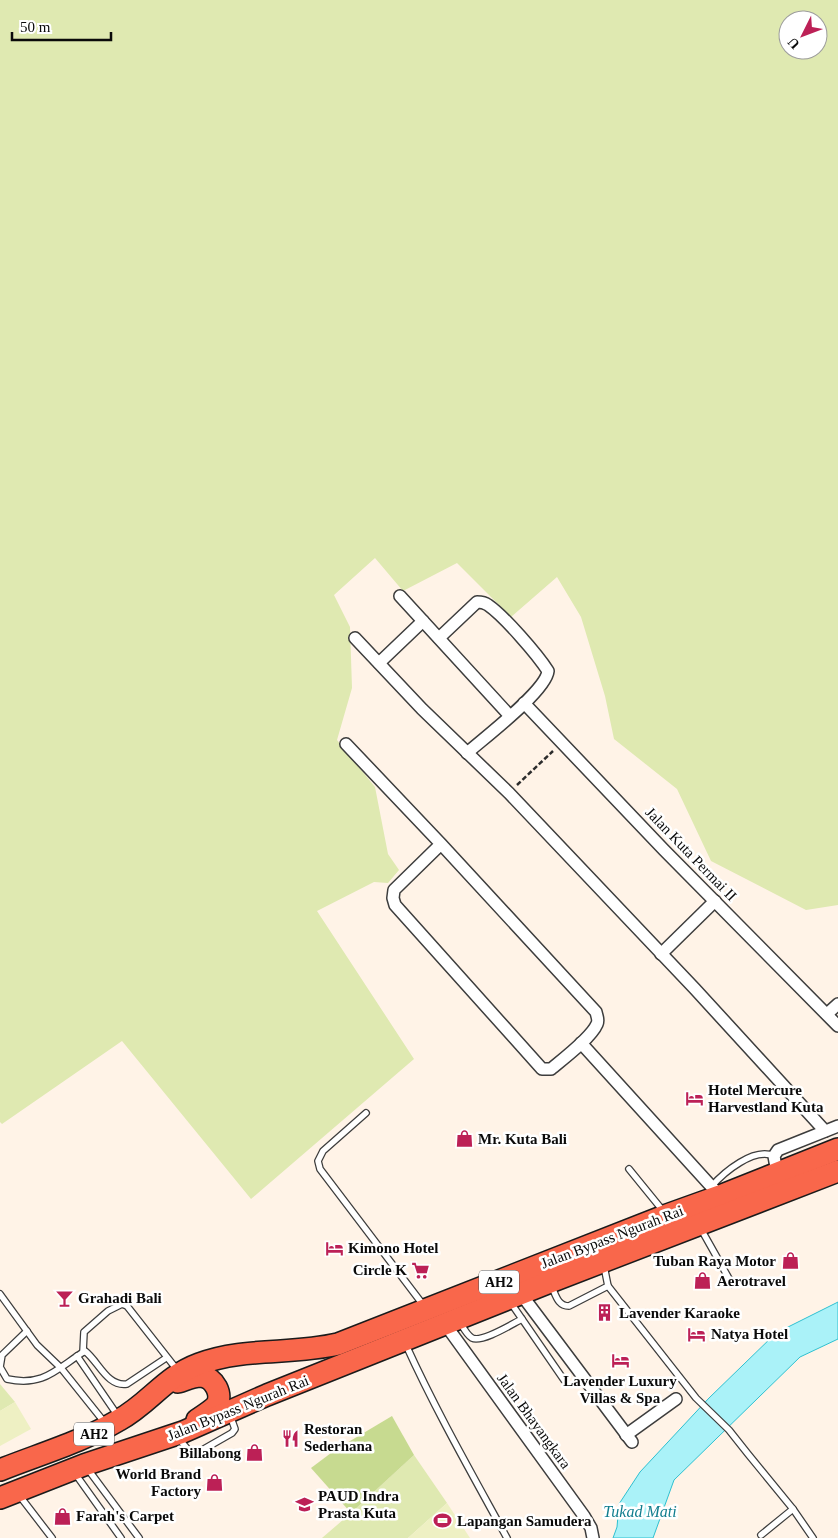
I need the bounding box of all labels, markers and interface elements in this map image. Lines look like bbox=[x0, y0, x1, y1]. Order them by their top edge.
scale bar bbox=[12, 10, 111, 42]
north arrow bbox=[778, 10, 828, 60]
text: 50 m bbox=[20, 19, 51, 35]
text: U bbox=[785, 35, 803, 52]
street label: Jalan Kuta Permai II bbox=[642, 804, 740, 904]
place label: Hotel Mercure Harvestland Kuta bbox=[708, 1082, 824, 1115]
hotel icon: Hotel Mercure Harvestland Kuta bbox=[684, 1089, 704, 1109]
shop icon: Mr. Kuta Bali bbox=[454, 1129, 474, 1149]
place label: Mr. Kuta Bali bbox=[478, 1131, 567, 1147]
street label: Jalan Bypass Ngurah Rai bbox=[539, 1202, 685, 1272]
hotel icon: Kimono Hotel bbox=[324, 1238, 344, 1258]
place label: Kimono Hotel bbox=[348, 1240, 438, 1256]
shop icon: Tuban Raya Motor bbox=[780, 1251, 800, 1271]
place label: Tuban Raya Motor bbox=[653, 1253, 776, 1269]
supermarket icon: Circle K bbox=[411, 1260, 431, 1280]
place label: Circle K bbox=[353, 1262, 407, 1278]
road number: AH2 bbox=[479, 1270, 519, 1294]
shop icon: Aerotravel bbox=[693, 1271, 713, 1291]
place label: Aerotravel bbox=[717, 1273, 786, 1289]
bar icon: Grahadi Bali bbox=[54, 1288, 74, 1308]
place label: Grahadi Bali bbox=[78, 1290, 162, 1306]
building icon: Lavender Karaoke bbox=[595, 1303, 615, 1323]
place label: Lavender Karaoke bbox=[619, 1305, 740, 1321]
hotel icon: Natya Hotel bbox=[687, 1324, 707, 1344]
place label: Natya Hotel bbox=[711, 1326, 788, 1342]
hotel icon: Lavender Luxury Villas & Spa bbox=[610, 1350, 630, 1370]
street label: Jalan Bhayangkara bbox=[494, 1370, 574, 1472]
street label: Jalan Bypass Ngurah Rai bbox=[165, 1372, 311, 1444]
place label: Lavender Luxury Villas & Spa bbox=[563, 1373, 677, 1406]
place label: Restoran Sederhana bbox=[304, 1421, 373, 1454]
road number: AH2 bbox=[74, 1422, 114, 1446]
restaurant icon: Restoran Sederhana bbox=[280, 1428, 300, 1448]
shop icon: Billabong bbox=[245, 1443, 265, 1463]
place label: Billabong bbox=[179, 1445, 241, 1461]
place label: World Brand Factory bbox=[116, 1466, 202, 1499]
shop icon: World Brand Factory bbox=[205, 1473, 225, 1493]
place label: PAUD Indra Prasta Kuta bbox=[318, 1488, 399, 1521]
school or university icon: PAUD Indra Prasta Kuta bbox=[294, 1495, 314, 1515]
water label: Tukad Mati bbox=[603, 1503, 677, 1520]
shop icon: Farah's Carpet bbox=[52, 1506, 72, 1526]
place label: Farah's Carpet bbox=[76, 1508, 174, 1524]
sports icon: Lapangan Samudera bbox=[433, 1511, 453, 1531]
place label: Lapangan Samudera bbox=[457, 1513, 592, 1529]

